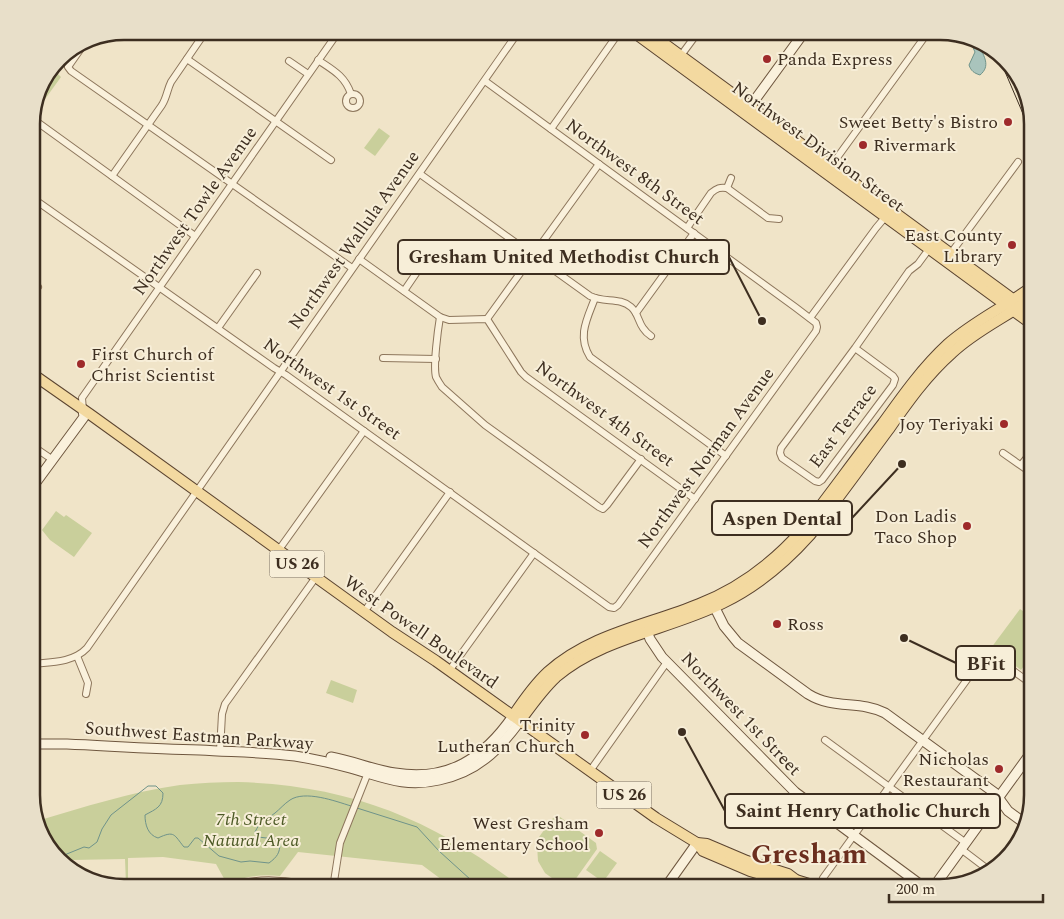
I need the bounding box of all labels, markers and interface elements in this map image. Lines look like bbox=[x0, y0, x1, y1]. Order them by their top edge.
place label: Panda Express bbox=[777, 46, 893, 73]
marker: Panda Express bbox=[761, 53, 773, 65]
street label: Northwest Division Street bbox=[726, 75, 910, 219]
place label: Sweet Betty's Bistro bbox=[839, 109, 998, 136]
street label: Northwest 8th Street bbox=[560, 112, 710, 232]
marker: Sweet Betty's Bistro bbox=[1002, 116, 1014, 128]
street label: Northwest Towle Avenue bbox=[126, 121, 264, 301]
place label: Rivermark bbox=[873, 132, 956, 159]
marker: Rivermark bbox=[857, 139, 869, 151]
street label: Northwest Wallula Avenue bbox=[282, 145, 426, 335]
place label: East County Library bbox=[905, 222, 1003, 270]
marker: East County Library bbox=[1006, 239, 1018, 251]
callout: Gresham United Methodist Church bbox=[398, 240, 729, 274]
text: Gresham United Methodist Church bbox=[408, 243, 720, 272]
street label: Northwest 1st Street bbox=[257, 331, 407, 447]
place label: First Church of Christ Scientist bbox=[91, 341, 215, 389]
street label: Northwest 4th Street bbox=[530, 354, 680, 474]
marker: First Church of Christ Scientist bbox=[75, 358, 87, 370]
street label: Northwest Norman Avenue bbox=[631, 362, 781, 554]
street label: East Terrace bbox=[802, 378, 884, 474]
place label: Joy Teriyaki bbox=[899, 411, 994, 438]
marker: Joy Teriyaki bbox=[998, 418, 1010, 430]
callout: Aspen Dental bbox=[712, 501, 852, 535]
place label: Don Ladis Taco Shop bbox=[874, 503, 957, 551]
text: Aspen Dental bbox=[722, 505, 842, 534]
marker: Don Ladis Taco Shop bbox=[961, 520, 973, 532]
road number: US 26 bbox=[270, 550, 324, 578]
street label: West Powell Boulevard bbox=[338, 568, 504, 696]
place label: Ross bbox=[787, 611, 824, 638]
marker: Ross bbox=[771, 618, 783, 630]
street label: Northwest 1st Street bbox=[675, 646, 807, 782]
callout: BFit bbox=[956, 646, 1015, 680]
text: BFit bbox=[967, 650, 1006, 679]
place label: Trinity Lutheran Church bbox=[437, 712, 576, 760]
street label: Southwest Eastman Parkway bbox=[84, 715, 316, 758]
marker: Trinity Lutheran Church bbox=[579, 729, 591, 741]
place label: Nicholas Restaurant bbox=[903, 746, 989, 794]
marker: Nicholas Restaurant bbox=[993, 763, 1005, 775]
road number: US 26 bbox=[596, 782, 652, 808]
callout: Saint Henry Catholic Church bbox=[725, 794, 1000, 828]
text: Saint Henry Catholic Church bbox=[736, 797, 991, 826]
park label: 7th Street Natural Area bbox=[203, 806, 299, 854]
place label: West Gresham Elementary School bbox=[439, 810, 589, 858]
marker: West Gresham Elementary School bbox=[593, 827, 605, 839]
district label: Gresham bbox=[751, 833, 867, 876]
scale bar bbox=[889, 872, 1043, 904]
text: 200 m bbox=[896, 878, 935, 901]

